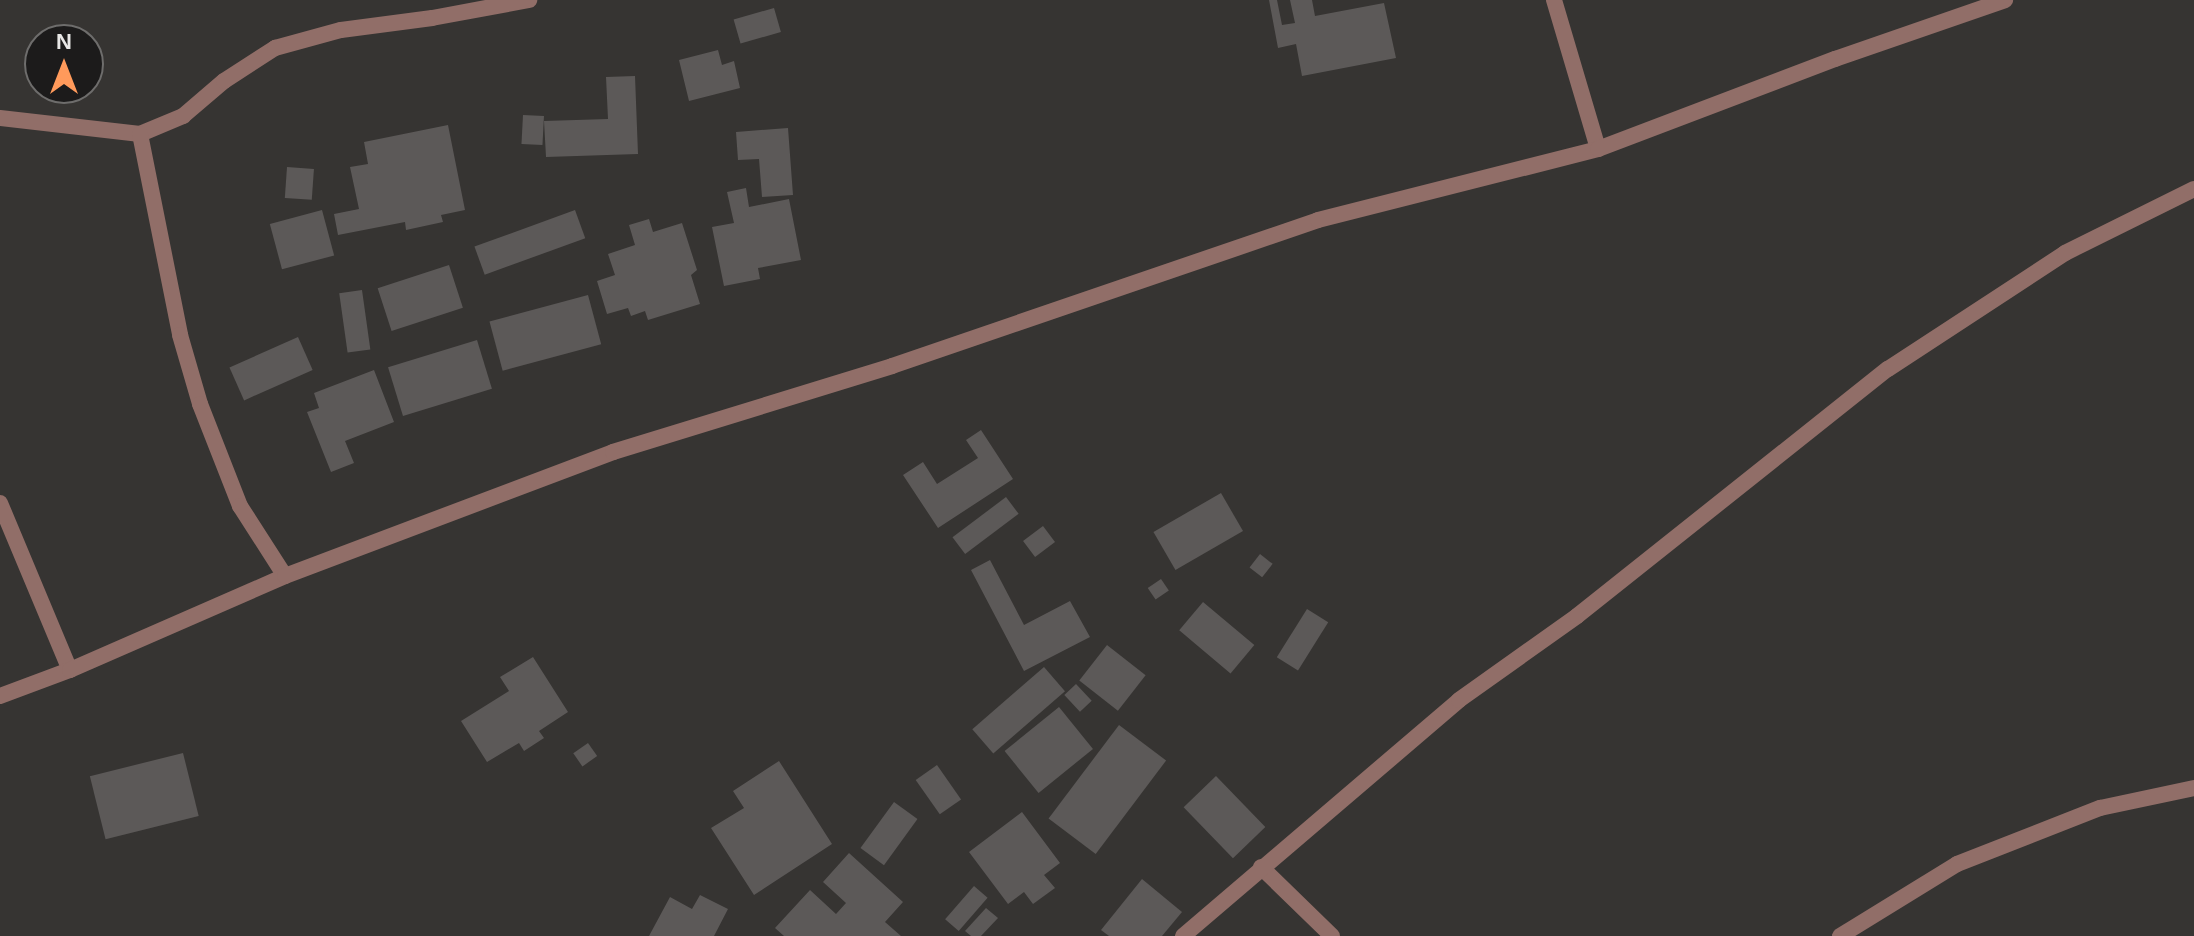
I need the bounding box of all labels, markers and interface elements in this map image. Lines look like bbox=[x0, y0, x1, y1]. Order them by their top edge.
north arrow bbox=[24, 24, 104, 104]
text: N bbox=[56, 29, 72, 54]

